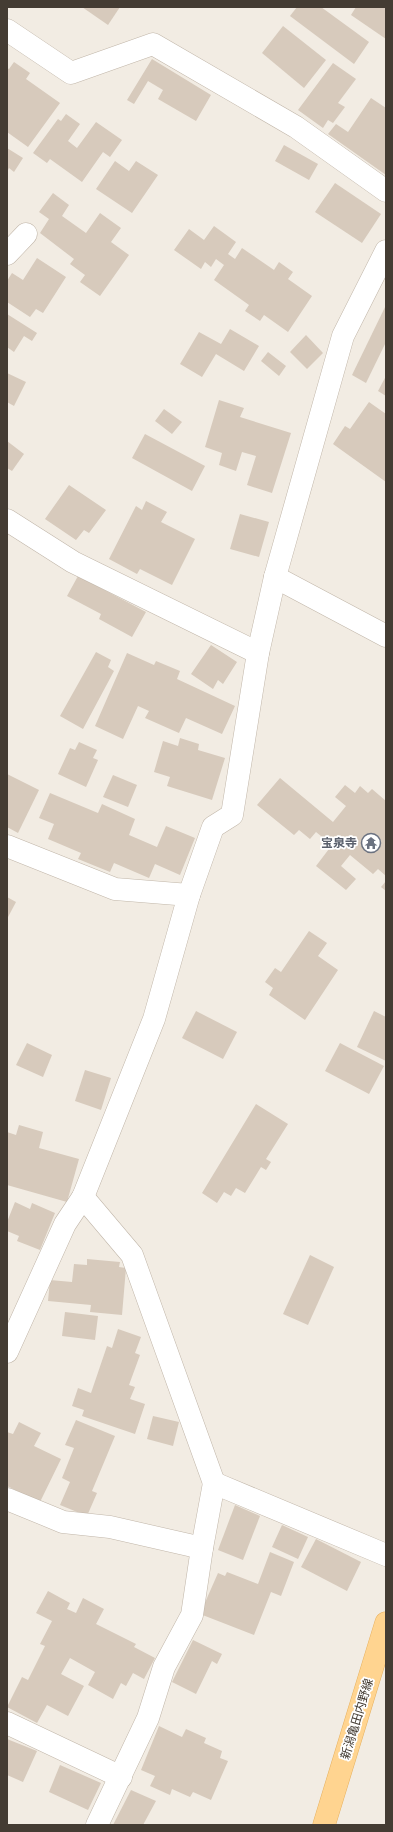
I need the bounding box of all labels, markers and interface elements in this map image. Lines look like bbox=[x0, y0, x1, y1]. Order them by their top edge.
temple icon: 宝泉寺 bbox=[360, 832, 382, 854]
place label: 宝泉寺 bbox=[321, 836, 357, 850]
street label: 新潟亀田内野線 bbox=[338, 1677, 376, 1761]

